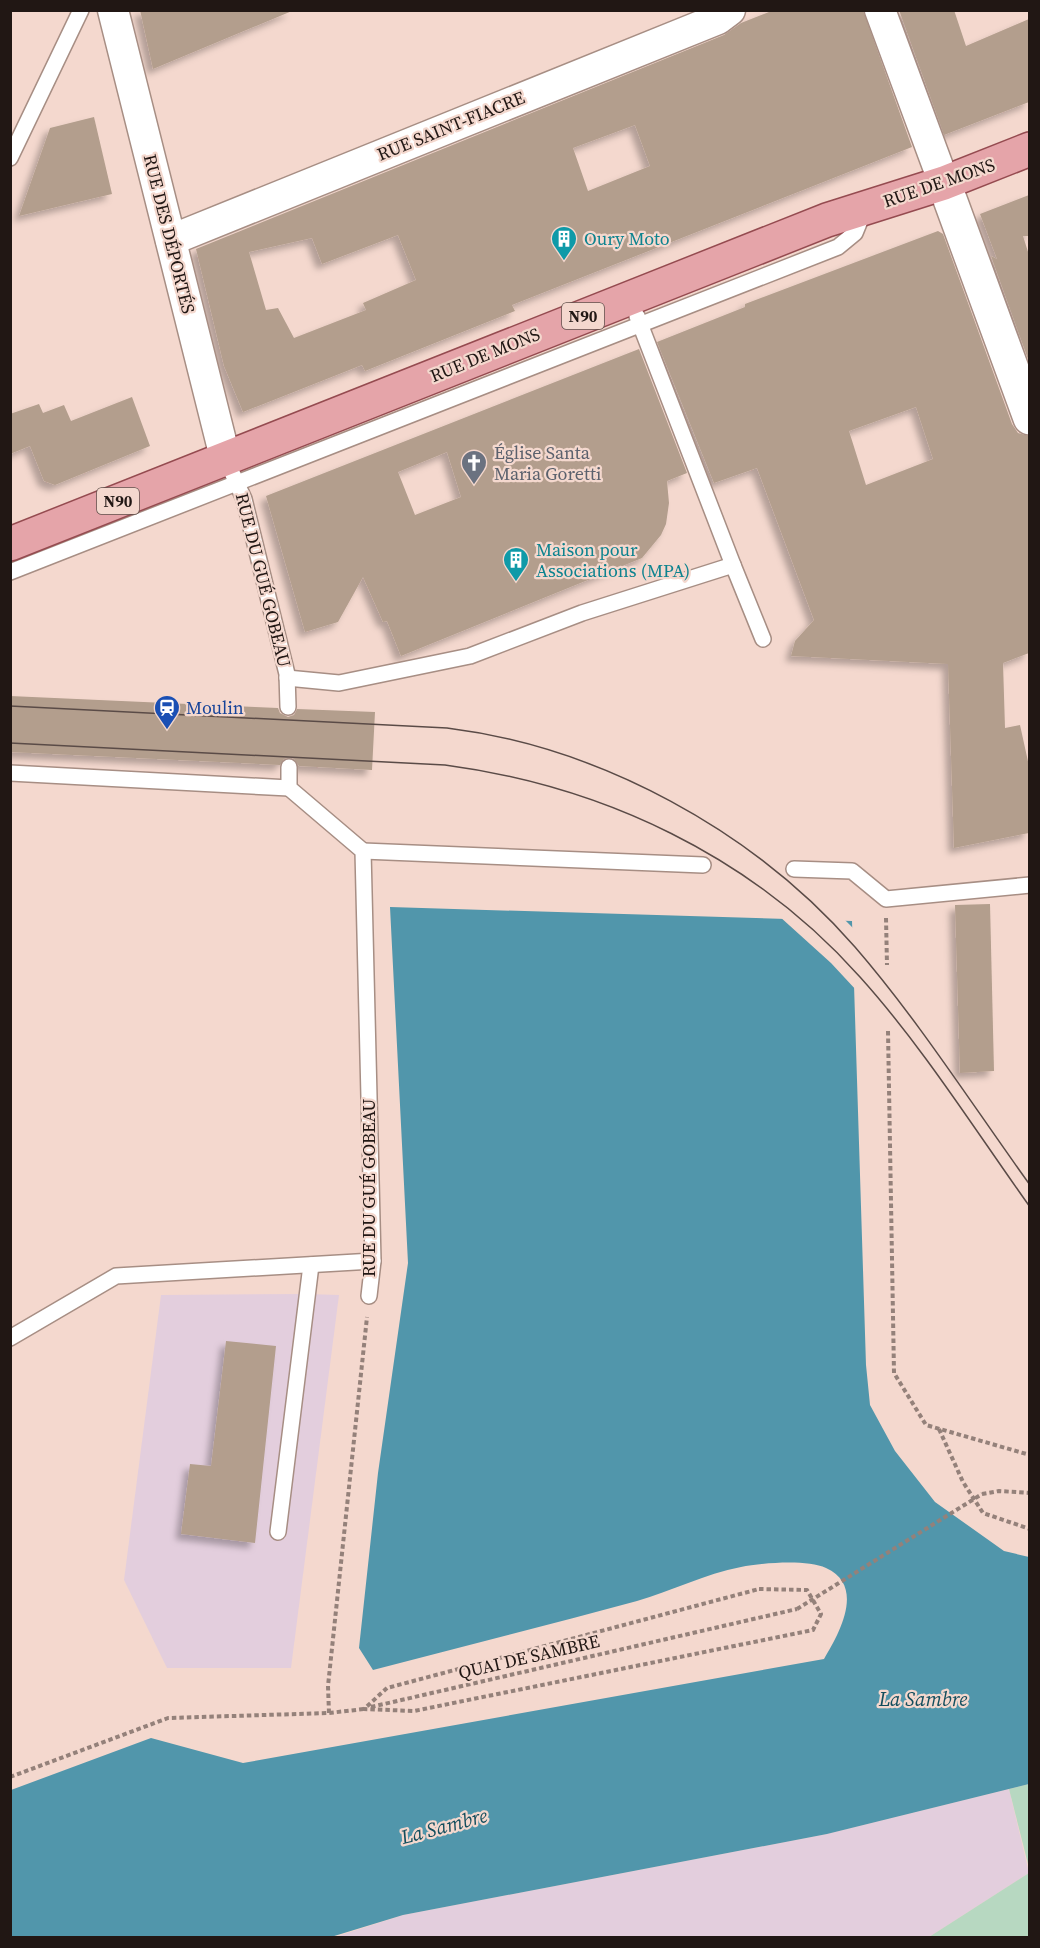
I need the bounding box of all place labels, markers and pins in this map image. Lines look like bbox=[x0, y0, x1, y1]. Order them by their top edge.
building icon: Oury Moto bbox=[549, 224, 579, 262]
place label: Oury Moto bbox=[584, 226, 670, 251]
place label: Église Santa Maria Goretti bbox=[494, 440, 601, 486]
church icon: Église Santa Maria Goretti bbox=[459, 448, 489, 486]
place label: Maison pour Associations (MPA) bbox=[536, 537, 690, 583]
building icon: Maison pour Associations (MPA) bbox=[501, 545, 531, 583]
station icon: Moulin bbox=[152, 693, 182, 731]
place label: Moulin bbox=[186, 695, 244, 720]

